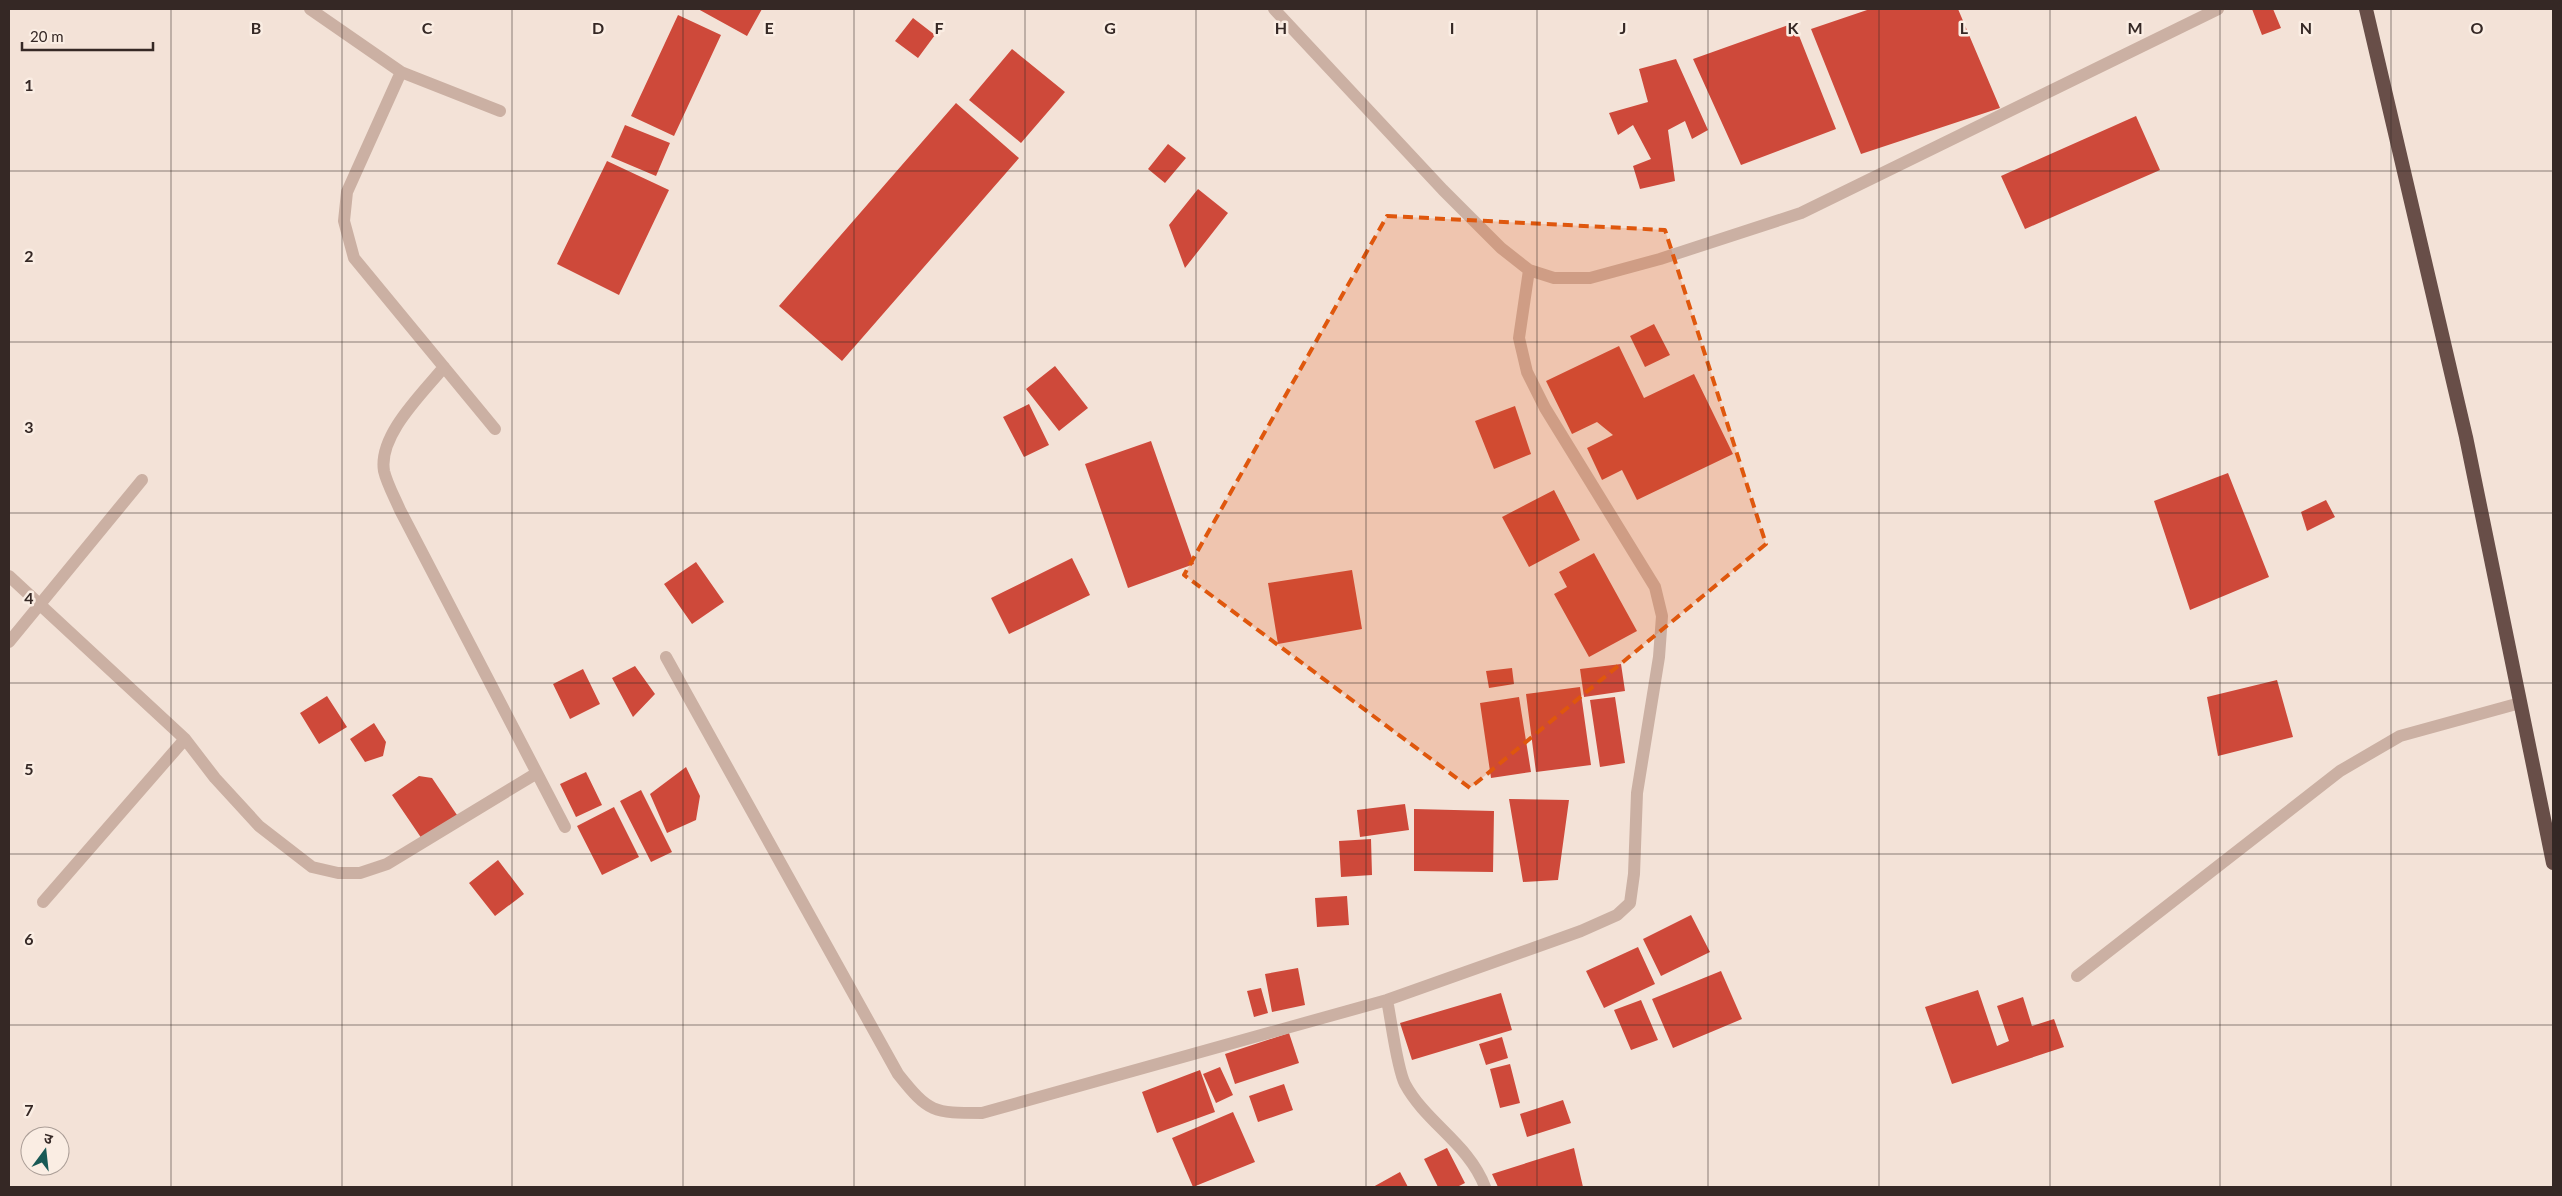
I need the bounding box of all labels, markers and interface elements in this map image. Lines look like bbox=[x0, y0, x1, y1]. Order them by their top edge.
text: B bbox=[251, 18, 261, 37]
text: C bbox=[422, 18, 433, 37]
text: D bbox=[592, 18, 604, 37]
text: E bbox=[764, 18, 774, 37]
text: F bbox=[934, 18, 944, 37]
text: G bbox=[1104, 18, 1116, 37]
text: H bbox=[1275, 18, 1287, 37]
text: I bbox=[1450, 18, 1454, 37]
text: J bbox=[1620, 18, 1626, 37]
text: K bbox=[1788, 18, 1800, 37]
text: L bbox=[1960, 18, 1969, 37]
text: M bbox=[2127, 18, 2143, 37]
text: N bbox=[2300, 18, 2312, 37]
text: O bbox=[2471, 18, 2484, 37]
scale bar bbox=[22, 20, 154, 52]
text: 20 m bbox=[30, 27, 64, 45]
text: 1 bbox=[24, 75, 34, 94]
text: 2 bbox=[24, 246, 34, 265]
text: 3 bbox=[24, 417, 34, 436]
text: 4 bbox=[24, 588, 34, 607]
text: 5 bbox=[24, 759, 34, 778]
text: 6 bbox=[24, 929, 34, 948]
text: 7 bbox=[24, 1100, 34, 1119]
north arrow bbox=[20, 1126, 70, 1176]
text: उ bbox=[42, 1129, 55, 1147]

